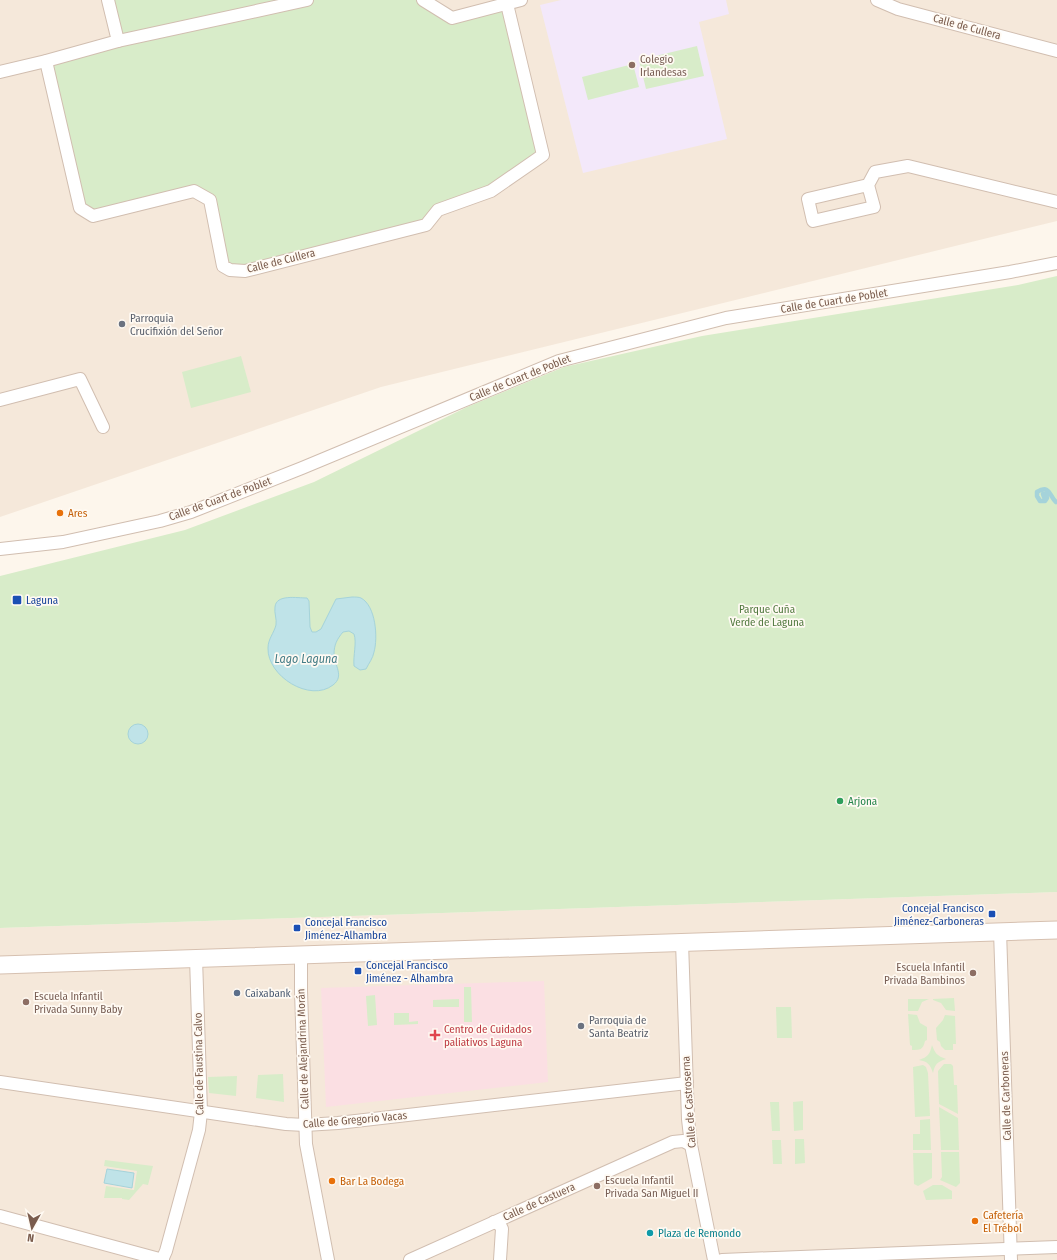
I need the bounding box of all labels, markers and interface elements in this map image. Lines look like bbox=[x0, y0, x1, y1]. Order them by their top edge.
street label: Calle de Cullera bbox=[932, 12, 1002, 42]
place label: Colegio Irlandesas bbox=[640, 53, 687, 79]
marker: Colegio Irlandesas bbox=[627, 60, 637, 70]
street label: Calle de Cullera bbox=[246, 246, 316, 276]
street label: Calle de Cuart de Poblet bbox=[780, 286, 889, 316]
place label: Parroquia Crucifixión del Señor bbox=[130, 312, 223, 338]
marker: Parroquia Crucifixión del Señor bbox=[117, 319, 127, 329]
street label: Calle de Cuart de Poblet bbox=[468, 352, 573, 404]
street label: Calle de Cuart de Poblet bbox=[167, 474, 273, 524]
place label: Ares bbox=[68, 507, 88, 520]
marker: Ares bbox=[55, 508, 65, 518]
marker: Laguna bbox=[11, 594, 23, 606]
place label: Laguna bbox=[26, 594, 58, 607]
park label: Parque Cuña Verde de Laguna bbox=[730, 603, 804, 629]
water label: Lago Laguna bbox=[275, 652, 337, 666]
place label: Arjona bbox=[848, 795, 877, 808]
marker: Arjona bbox=[835, 796, 845, 806]
place label: Concejal Francisco Jiménez-Carboneras bbox=[894, 902, 984, 928]
marker: Concejal Francisco Jiménez-Carboneras bbox=[987, 909, 997, 919]
place label: Concejal Francisco Jiménez-Alhambra bbox=[305, 916, 387, 942]
marker: Concejal Francisco Jiménez-Alhambra bbox=[292, 923, 302, 933]
place label: Concejal Francisco Jiménez - Alhambra bbox=[366, 959, 453, 985]
place label: Escuela Infantil Privada Bambinos bbox=[884, 961, 965, 987]
marker: Concejal Francisco Jiménez - Alhambra bbox=[353, 966, 363, 976]
marker: Escuela Infantil Privada Bambinos bbox=[968, 968, 978, 978]
place label: Caixabank bbox=[245, 987, 292, 1000]
marker: Caixabank bbox=[232, 988, 242, 998]
street label: Calle de Alejandrina Morán bbox=[294, 988, 312, 1110]
place label: Escuela Infantil Privada Sunny Baby bbox=[34, 990, 123, 1016]
marker: Escuela Infantil Privada Sunny Baby bbox=[21, 997, 31, 1007]
street label: Calle de Faustina Calvo bbox=[192, 1012, 206, 1115]
place label: Parroquia de Santa Beatriz bbox=[589, 1014, 649, 1040]
marker: Parroquia de Santa Beatriz bbox=[576, 1021, 586, 1031]
place label: Centro de Cuidados paliativos Laguna bbox=[444, 1023, 532, 1049]
marker: Centro de Cuidados paliativos Laguna bbox=[429, 1029, 441, 1041]
street label: Calle de Carboneras bbox=[998, 1051, 1014, 1141]
street label: Calle de Castroserna bbox=[679, 1056, 699, 1148]
street label: Calle de Gregorio Vacas bbox=[302, 1109, 408, 1131]
place label: Escuela Infantil Privada San Miguel II bbox=[605, 1174, 698, 1200]
place label: Bar La Bodega bbox=[340, 1175, 404, 1188]
marker: Bar La Bodega bbox=[327, 1176, 337, 1186]
street label: Calle de Castuera bbox=[501, 1180, 577, 1224]
marker: Escuela Infantil Privada San Miguel II bbox=[592, 1181, 602, 1191]
north arrow bbox=[12, 1208, 52, 1248]
place label: Cafetería El Trébol bbox=[983, 1209, 1023, 1235]
marker: Cafetería El Trébol bbox=[970, 1216, 980, 1226]
place label: Plaza de Remondo bbox=[658, 1227, 741, 1240]
marker: Plaza de Remondo bbox=[645, 1228, 655, 1238]
text: N bbox=[27, 1231, 35, 1244]

